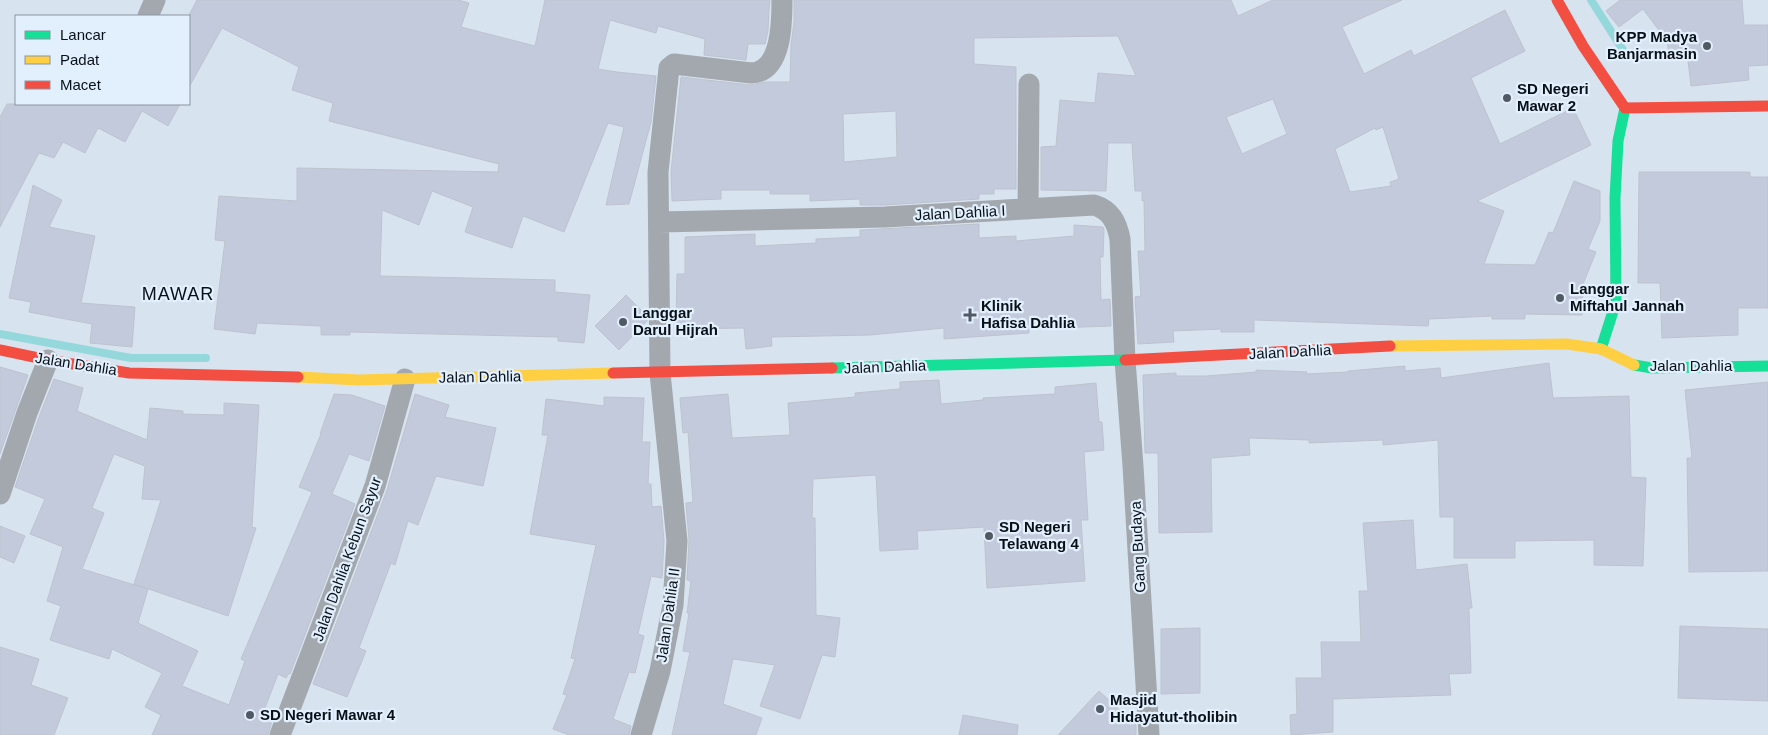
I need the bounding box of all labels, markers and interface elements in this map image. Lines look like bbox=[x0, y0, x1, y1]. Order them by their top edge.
legend bbox=[15, 15, 190, 105]
text: Lancar bbox=[60, 26, 106, 43]
place label: KPP Madya Banjarmasin bbox=[1607, 28, 1698, 62]
marker: KPP Madya Banjarmasin bbox=[1701, 40, 1713, 52]
text: Padat bbox=[60, 51, 100, 68]
text: Macet bbox=[60, 76, 102, 93]
place label: SD Negeri Mawar 2 bbox=[1517, 80, 1589, 114]
marker: SD Negeri Mawar 2 bbox=[1501, 92, 1513, 104]
street label: Jalan Dahlia I bbox=[914, 202, 1006, 223]
place label: Langgar Miftahul Jannah bbox=[1570, 280, 1684, 314]
district label: MAWAR bbox=[142, 284, 214, 304]
marker: Langgar Miftahul Jannah bbox=[1554, 292, 1566, 304]
place label: Klinik Hafisa Dahlia bbox=[981, 297, 1076, 331]
place label: Langgar Darul Hijrah bbox=[633, 304, 718, 338]
marker: Klinik Hafisa Dahlia bbox=[963, 308, 977, 322]
marker: Langgar Darul Hijrah bbox=[617, 316, 629, 328]
street label: Jalan Dahlia bbox=[1248, 341, 1332, 362]
street label: Jalan Dahlia bbox=[34, 349, 119, 378]
street label: Jalan Dahlia bbox=[843, 357, 927, 376]
street label: Jalan Dahlia bbox=[1650, 357, 1733, 374]
street label: Jalan Dahlia bbox=[439, 367, 522, 386]
street label: Jalan Dahlia Kebun Sayur bbox=[309, 474, 384, 643]
street label: Gang Budaya bbox=[1127, 500, 1148, 593]
place label: SD Negeri Telawang 4 bbox=[999, 518, 1079, 552]
marker: SD Negeri Telawang 4 bbox=[983, 530, 995, 542]
street label: Jalan Dahlia II bbox=[652, 567, 683, 663]
place label: Masjid Hidayatut-tholibin bbox=[1110, 691, 1238, 725]
marker: Masjid Hidayatut-tholibin bbox=[1094, 703, 1106, 715]
place label: SD Negeri Mawar 4 bbox=[260, 706, 396, 723]
marker: SD Negeri Mawar 4 bbox=[244, 709, 256, 721]

